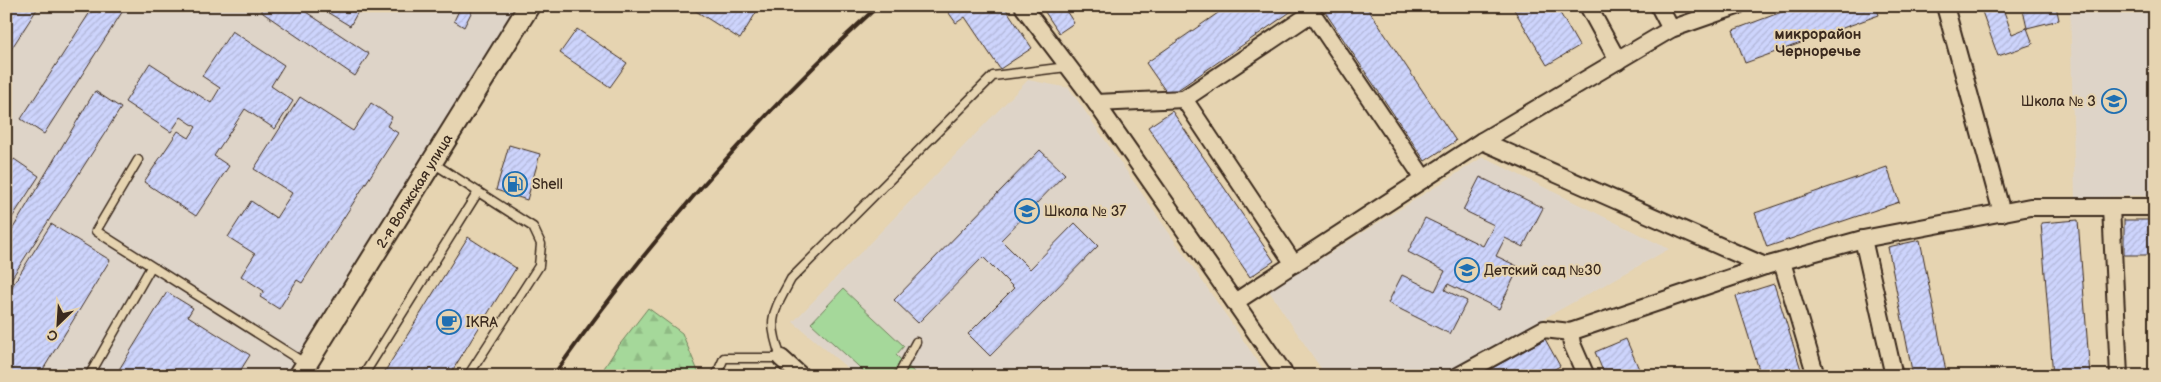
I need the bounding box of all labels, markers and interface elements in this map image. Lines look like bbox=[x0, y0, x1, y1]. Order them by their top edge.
district label: микрорайон Черноречье bbox=[1775, 25, 1861, 61]
school or university icon: Школа № 3 bbox=[2101, 88, 2127, 114]
place label: Школа № 3 bbox=[2021, 93, 2096, 110]
street label: 2-я Волжская улица bbox=[373, 130, 457, 251]
fuel station icon: Shell bbox=[502, 171, 528, 197]
place label: Shell bbox=[532, 176, 563, 193]
school or university icon: Школа № 37 bbox=[1014, 198, 1040, 224]
place label: Школа № 37 bbox=[1044, 203, 1126, 220]
school or university icon: Детский сад №30 bbox=[1454, 257, 1480, 283]
place label: Детский сад №30 bbox=[1484, 262, 1601, 279]
north arrow bbox=[32, 300, 82, 350]
cafe icon: IKRA bbox=[436, 309, 462, 335]
place label: IKRA bbox=[466, 314, 498, 331]
text: С bbox=[44, 325, 61, 345]

